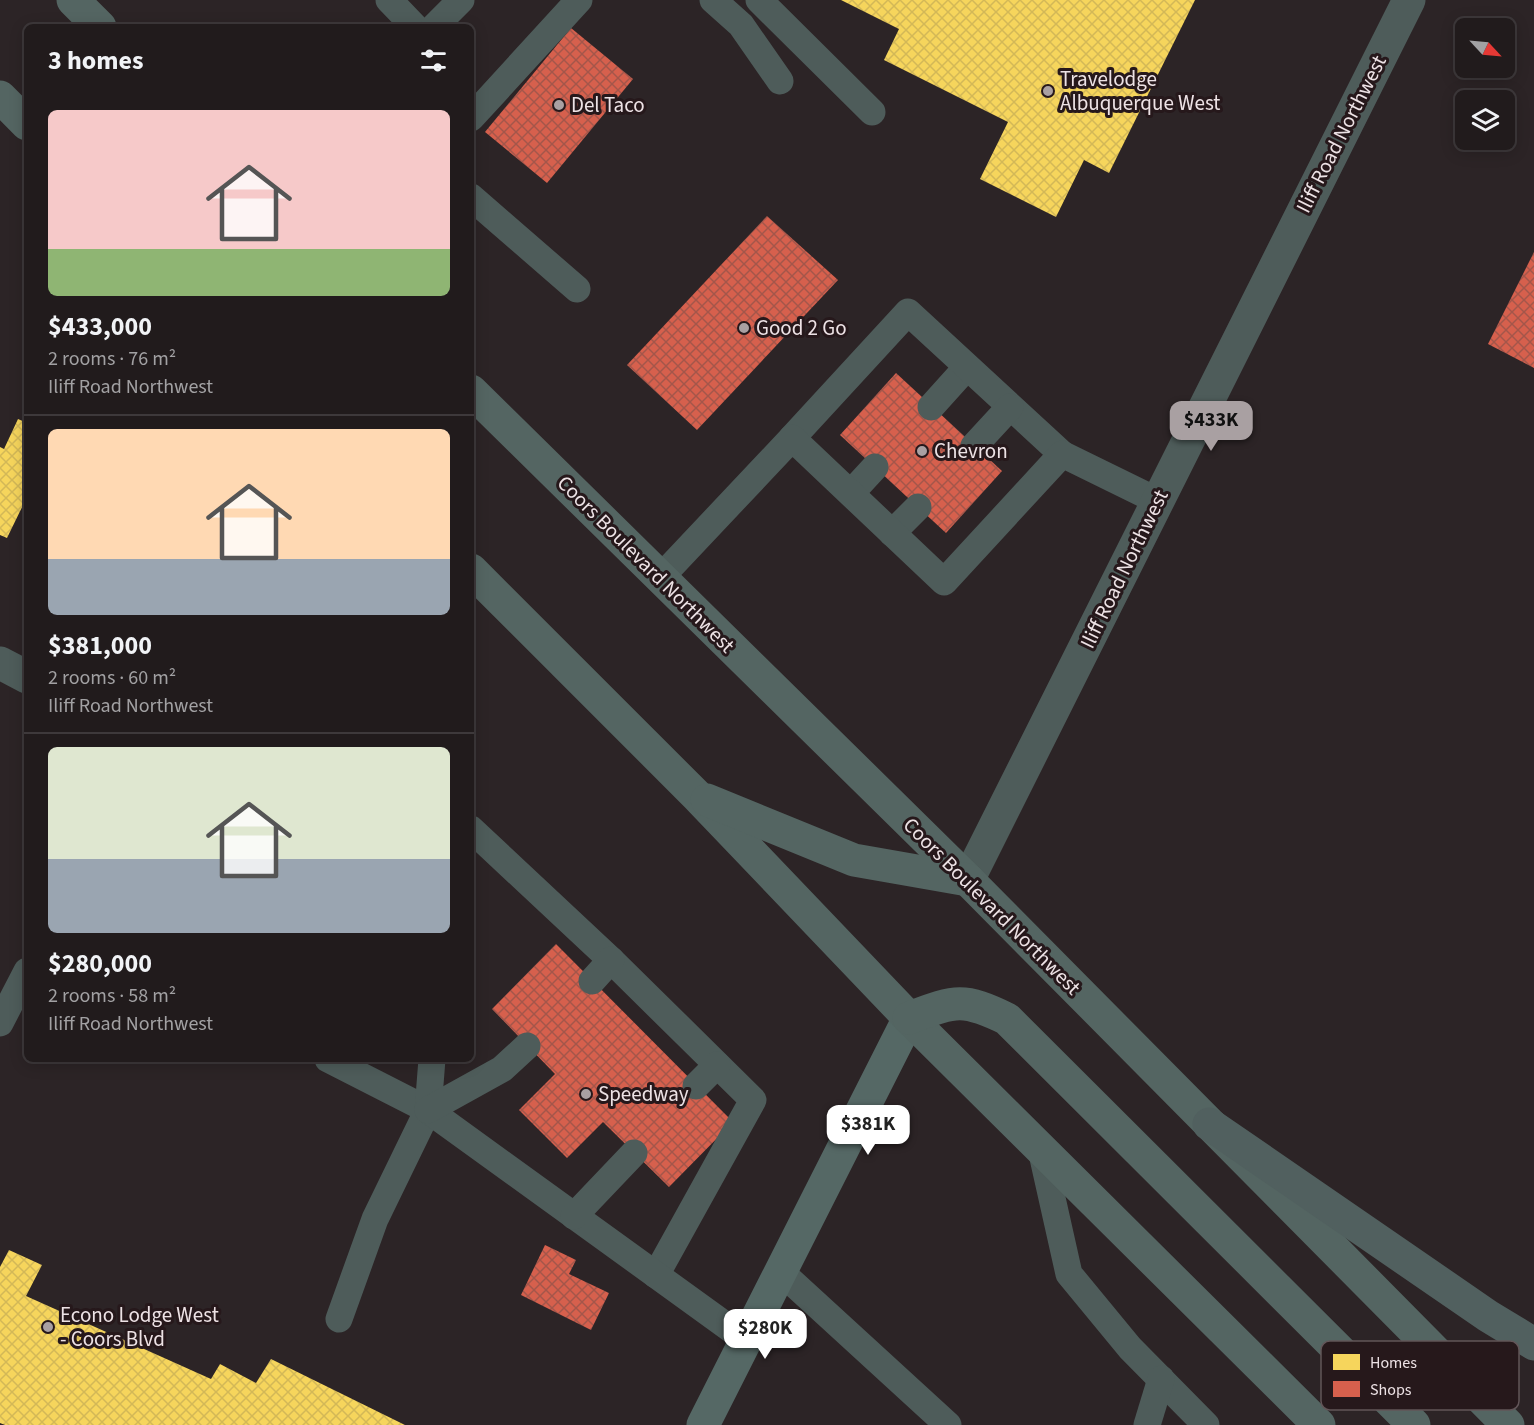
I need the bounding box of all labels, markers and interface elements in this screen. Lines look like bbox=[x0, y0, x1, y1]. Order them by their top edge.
north arrow bbox=[1455, 18, 1515, 78]
map controls bbox=[1455, 18, 1515, 150]
text: 3 homes bbox=[48, 42, 143, 79]
icon: filters bbox=[417, 44, 450, 77]
street label: Iliff Road Northwest bbox=[1288, 50, 1394, 218]
place label: Travelodge Albuquerque West bbox=[1060, 64, 1220, 118]
marker: Travelodge Albuquerque West bbox=[1041, 84, 1055, 98]
place label: Del Taco bbox=[571, 90, 645, 120]
button: layers bbox=[1455, 90, 1515, 150]
marker: Del Taco bbox=[552, 98, 566, 112]
icon: home bbox=[195, 149, 303, 257]
text: $433,000 bbox=[48, 308, 152, 345]
place label: Good 2 Go bbox=[756, 313, 847, 343]
marker: Good 2 Go bbox=[737, 321, 751, 335]
text: 2 rooms · 76 m² bbox=[48, 345, 176, 373]
text: Iliff Road Northwest bbox=[48, 373, 213, 401]
pin: $433K bbox=[1169, 401, 1253, 452]
text: $433K bbox=[1184, 406, 1238, 434]
place label: Chevron bbox=[934, 436, 1008, 466]
marker: Chevron bbox=[915, 444, 929, 458]
icon: home bbox=[195, 468, 303, 576]
street label: Coors Boulevard Northwest bbox=[550, 468, 742, 660]
street label: Iliff Road Northwest bbox=[1073, 485, 1175, 653]
text: $381,000 bbox=[48, 627, 152, 664]
text: 2 rooms · 60 m² bbox=[48, 664, 176, 692]
text: Iliff Road Northwest bbox=[48, 692, 213, 720]
icon: home bbox=[195, 786, 303, 894]
street label: Coors Boulevard Northwest bbox=[896, 810, 1088, 1002]
text: $280,000 bbox=[48, 945, 152, 982]
text: 2 rooms · 58 m² bbox=[48, 982, 176, 1010]
text: Iliff Road Northwest bbox=[48, 1010, 213, 1038]
place label: Speedway bbox=[598, 1079, 689, 1109]
marker: Speedway bbox=[579, 1087, 593, 1101]
pin: $381K bbox=[826, 1105, 910, 1156]
text: $381K bbox=[841, 1110, 895, 1138]
place label: Econo Lodge West - Coors Blvd bbox=[60, 1300, 219, 1354]
pin: $280K bbox=[723, 1309, 807, 1360]
text: $280K bbox=[738, 1314, 792, 1342]
marker: Econo Lodge West - Coors Blvd bbox=[41, 1320, 55, 1334]
legend bbox=[1321, 1341, 1519, 1410]
text: Homes bbox=[1370, 1352, 1417, 1374]
text: Shops bbox=[1370, 1379, 1412, 1401]

